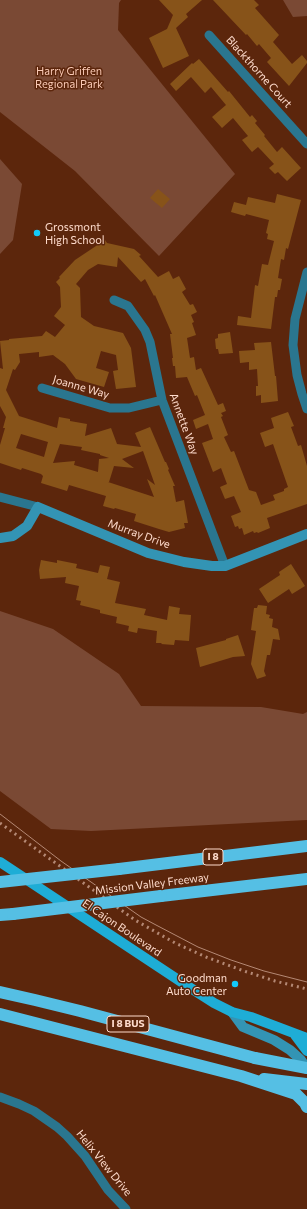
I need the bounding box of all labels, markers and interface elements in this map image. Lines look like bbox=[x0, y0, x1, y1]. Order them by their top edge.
street label: Blackthorne Court bbox=[223, 33, 295, 111]
park label: Harry Griffen Regional Park bbox=[35, 64, 103, 90]
place label: Grossmont High School bbox=[45, 220, 105, 246]
marker: Grossmont High School bbox=[32, 228, 42, 238]
street label: Joanne Way bbox=[51, 373, 111, 401]
street label: Annette Way bbox=[167, 391, 201, 457]
street label: Murray Drive bbox=[106, 517, 172, 551]
road number: I 8 bbox=[203, 849, 223, 865]
street label: Mission Valley Freeway bbox=[94, 870, 210, 898]
street label: El Cajon Boulevard bbox=[80, 897, 164, 959]
place label: Goodman Auto Center bbox=[166, 971, 227, 997]
marker: Goodman Auto Center bbox=[230, 979, 240, 989]
road number: I 8 BUS bbox=[107, 1016, 149, 1032]
street label: Helix View Drive bbox=[73, 1127, 135, 1199]

